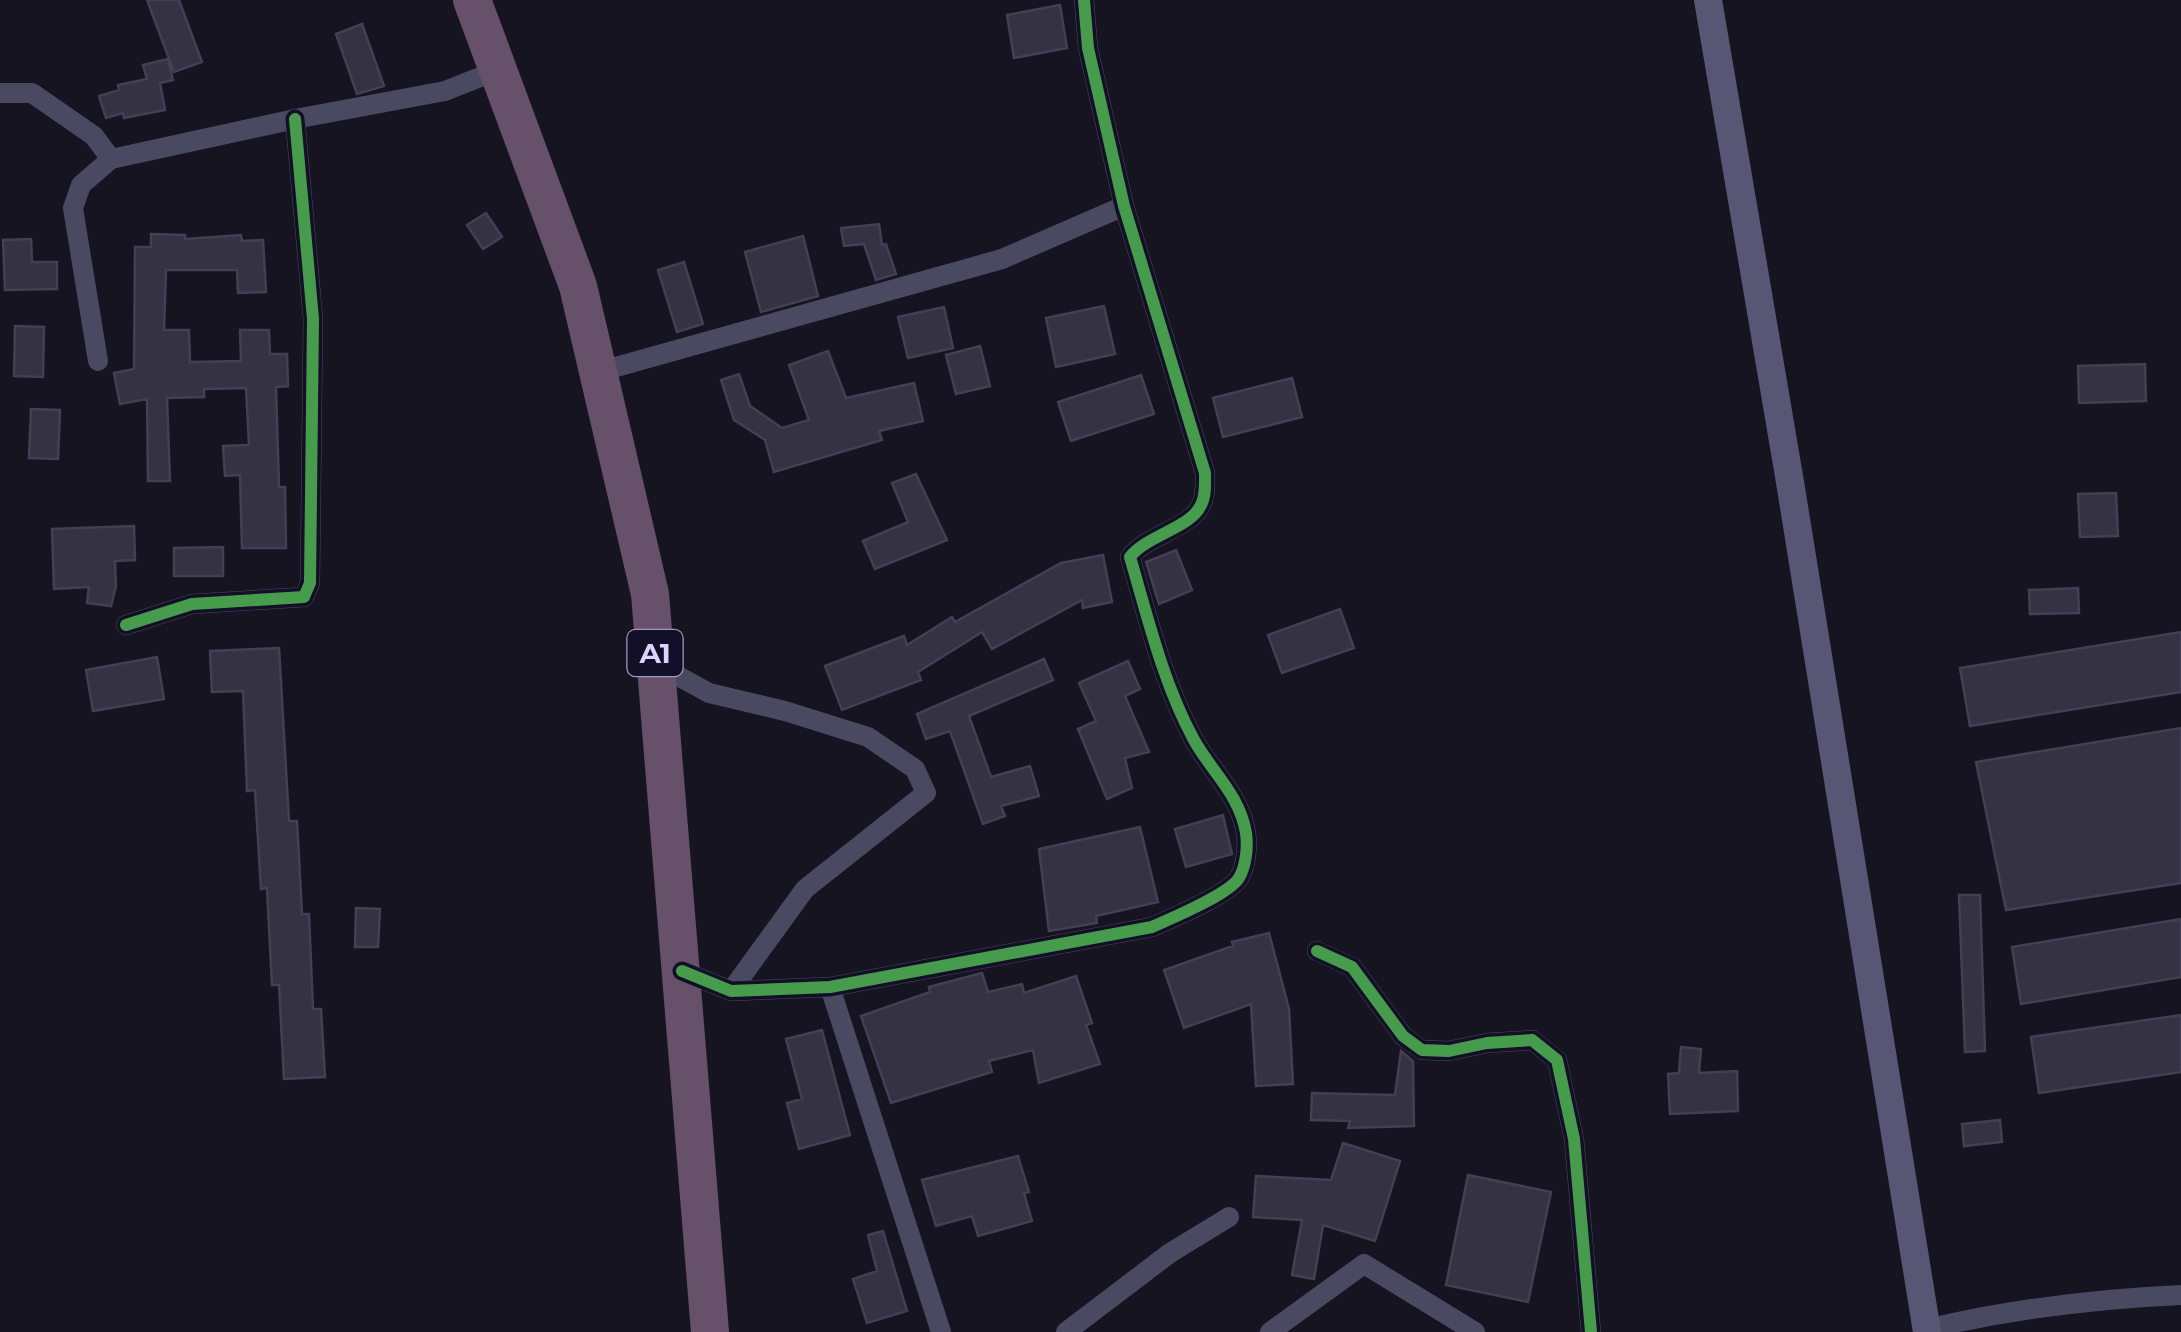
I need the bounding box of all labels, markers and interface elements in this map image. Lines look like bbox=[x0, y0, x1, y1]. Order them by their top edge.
road number: A1 bbox=[628, 630, 682, 676]

